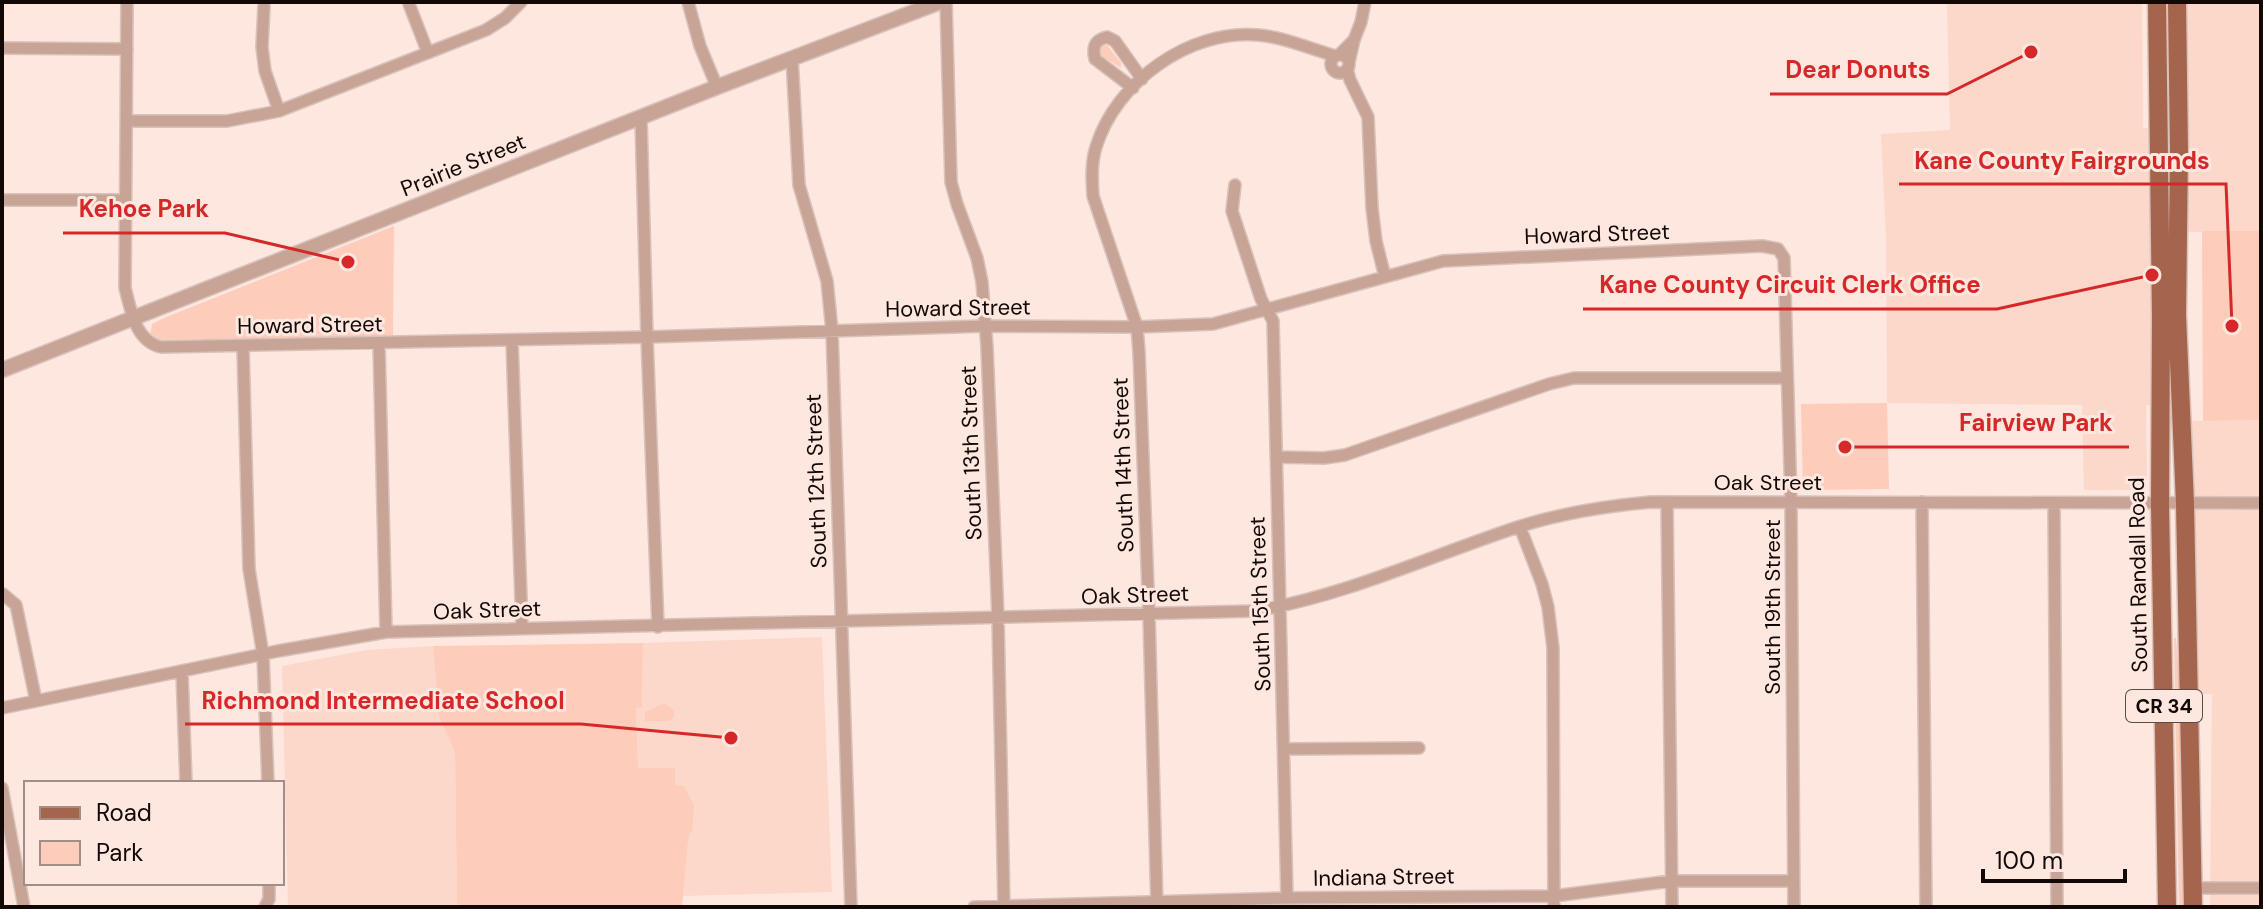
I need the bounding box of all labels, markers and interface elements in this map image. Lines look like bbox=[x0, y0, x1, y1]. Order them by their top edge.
callout: Dear Donuts bbox=[1770, 46, 1947, 94]
text: Dear Donuts bbox=[1785, 54, 1931, 85]
street label: Prairie Street bbox=[396, 127, 530, 203]
callout: Kane County Fairgrounds bbox=[1899, 136, 2226, 184]
text: Kane County Fairgrounds bbox=[1914, 145, 2210, 176]
callout: Kehoe Park bbox=[63, 185, 225, 233]
text: Kehoe Park bbox=[79, 193, 209, 224]
street label: Howard Street bbox=[1524, 217, 1670, 251]
callout: Kane County Circuit Clerk Office bbox=[1583, 261, 1997, 309]
text: Kane County Circuit Clerk Office bbox=[1599, 269, 1981, 300]
street label: Howard Street bbox=[885, 292, 1031, 324]
street label: Howard Street bbox=[237, 309, 383, 341]
street label: South 13th Street bbox=[953, 365, 989, 541]
street label: South 14th Street bbox=[1105, 377, 1141, 553]
street label: South 12th Street bbox=[798, 393, 834, 569]
callout: Fairview Park bbox=[1943, 399, 2129, 447]
text: Fairview Park bbox=[1959, 407, 2113, 438]
street label: Oak Street bbox=[1714, 468, 1822, 497]
street label: South Randall Road bbox=[2122, 477, 2154, 673]
street label: South 15th Street bbox=[1242, 516, 1278, 692]
street label: South 19th Street bbox=[1758, 519, 1787, 695]
street label: Oak Street bbox=[1080, 579, 1190, 611]
street label: Oak Street bbox=[432, 594, 542, 626]
callout: Richmond Intermediate School bbox=[185, 676, 581, 724]
text: Richmond Intermediate School bbox=[201, 685, 565, 716]
road number: CR 34 bbox=[2126, 690, 2202, 722]
legend bbox=[24, 781, 284, 885]
text: Road bbox=[96, 797, 152, 828]
scale bar bbox=[1983, 833, 2125, 883]
text: Park bbox=[96, 837, 143, 868]
text: 100 m bbox=[1995, 845, 2063, 876]
street label: Indiana Street bbox=[1313, 861, 1455, 893]

